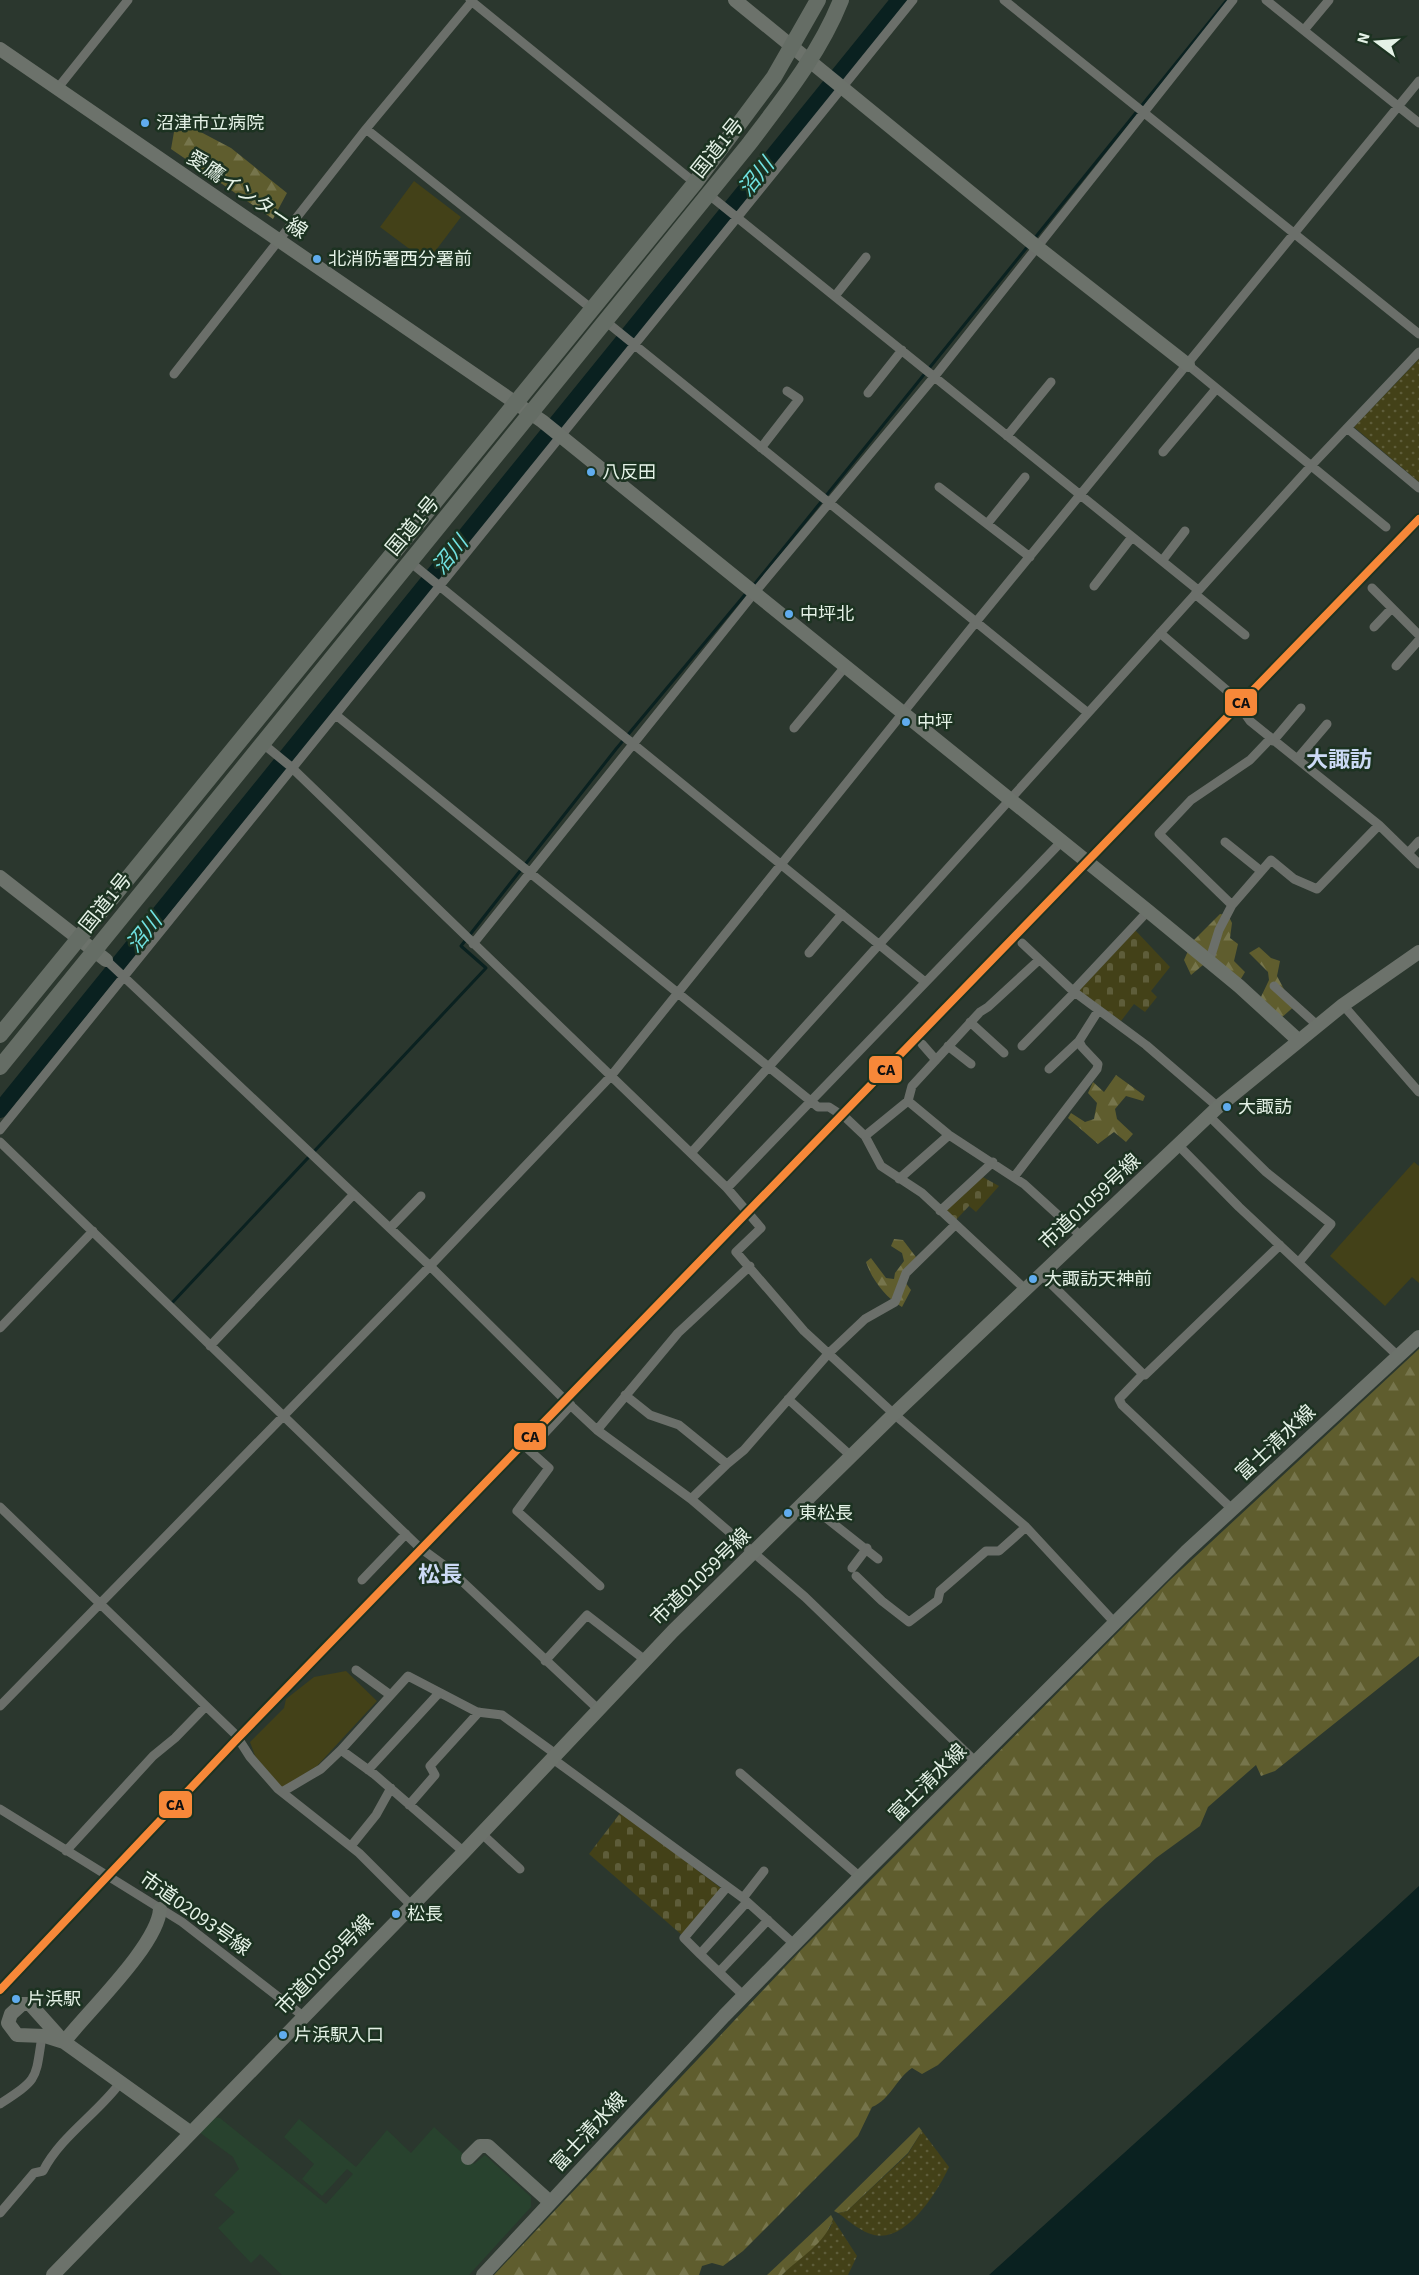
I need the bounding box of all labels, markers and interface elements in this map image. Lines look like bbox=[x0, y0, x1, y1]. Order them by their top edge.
north arrow bbox=[1347, 12, 1407, 72]
text: N bbox=[1352, 30, 1376, 46]
place label: 沼津市立病院 bbox=[156, 111, 264, 136]
street label: 国道1号 bbox=[685, 112, 751, 184]
marker: 沼津市立病院 bbox=[139, 117, 151, 129]
street label: 愛鷹インター線 bbox=[181, 144, 313, 246]
water label: 沼川 bbox=[731, 150, 782, 203]
place label: 北消防署西分署前 bbox=[328, 247, 472, 272]
marker: 北消防署西分署前 bbox=[311, 253, 323, 265]
place label: 八反田 bbox=[602, 460, 656, 485]
marker: 八反田 bbox=[585, 466, 597, 478]
street label: 国道1号 bbox=[380, 490, 446, 562]
water label: 沼川 bbox=[425, 528, 476, 581]
place label: 中坪北 bbox=[800, 602, 854, 627]
marker: 中坪北 bbox=[783, 608, 795, 620]
line badge: CA bbox=[1224, 688, 1258, 717]
text: CA bbox=[1232, 692, 1251, 714]
place label: 中坪 bbox=[917, 710, 953, 735]
marker: 中坪 bbox=[900, 716, 912, 728]
district label: 大諏訪 bbox=[1306, 744, 1372, 776]
street label: 国道1号 bbox=[73, 867, 139, 939]
water label: 沼川 bbox=[119, 906, 170, 959]
line badge: CA bbox=[868, 1055, 903, 1084]
text: CA bbox=[877, 1059, 896, 1081]
place label: 大諏訪 bbox=[1238, 1095, 1292, 1120]
marker: 大諏訪 bbox=[1221, 1101, 1233, 1113]
street label: 市道01059号線 bbox=[1033, 1148, 1147, 1256]
place label: 大諏訪天神前 bbox=[1044, 1267, 1152, 1292]
marker: 大諏訪天神前 bbox=[1027, 1273, 1039, 1285]
street label: 富士清水線 bbox=[1230, 1399, 1322, 1487]
line badge: CA bbox=[513, 1422, 547, 1451]
text: CA bbox=[521, 1426, 540, 1448]
place label: 東松長 bbox=[799, 1501, 853, 1526]
marker: 東松長 bbox=[782, 1507, 794, 1519]
street label: 市道01059号線 bbox=[645, 1522, 757, 1632]
district label: 松長 bbox=[418, 1559, 462, 1591]
street label: 富士清水線 bbox=[883, 1738, 973, 1828]
line badge: CA bbox=[158, 1790, 193, 1819]
text: CA bbox=[166, 1794, 185, 1816]
street label: 市道02093号線 bbox=[134, 1865, 256, 1963]
place label: 松長 bbox=[407, 1902, 443, 1927]
marker: 松長 bbox=[390, 1908, 402, 1920]
street label: 市道01059号線 bbox=[270, 1909, 380, 2021]
place label: 片浜駅 bbox=[27, 1987, 81, 2012]
marker: 片浜駅 bbox=[10, 1993, 22, 2005]
place label: 片浜駅入口 bbox=[294, 2023, 384, 2048]
marker: 片浜駅入口 bbox=[277, 2029, 289, 2041]
street label: 富士清水線 bbox=[545, 2086, 633, 2178]

